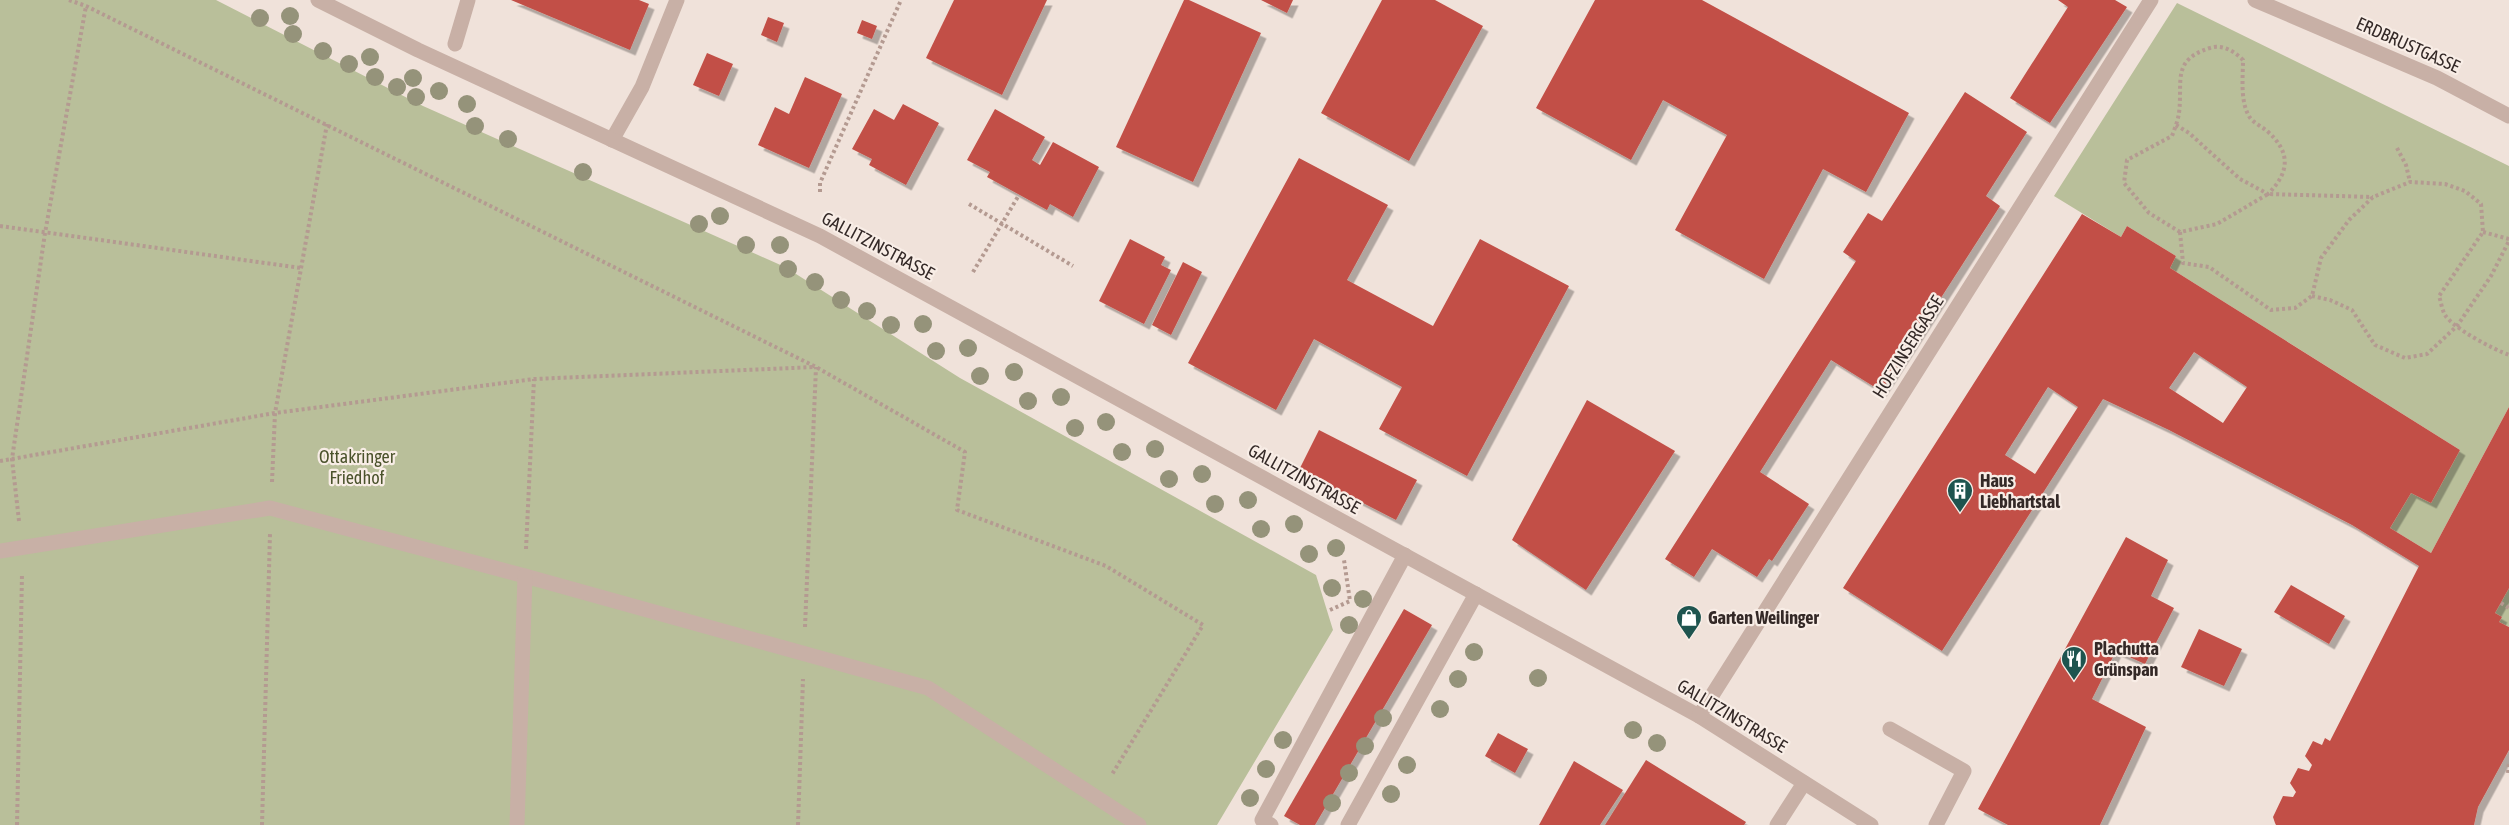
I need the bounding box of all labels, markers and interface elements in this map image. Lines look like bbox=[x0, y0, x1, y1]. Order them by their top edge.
street label: ERDBRUSTGASSE bbox=[2353, 12, 2464, 77]
street label: GALLITZINSTRASSE bbox=[818, 207, 938, 284]
street label: HOFZINSERGASSE bbox=[1868, 291, 1948, 402]
street label: GALLITZINSTRASSE bbox=[1245, 439, 1364, 518]
park label: Ottakringer Friedhof bbox=[319, 446, 396, 488]
place label: Haus Liebhartstal bbox=[1980, 470, 2060, 512]
building icon: Haus Liebhartstal bbox=[1945, 476, 1975, 514]
shop icon: Garten Weilinger bbox=[1674, 603, 1704, 641]
place label: Garten Weilinger bbox=[1708, 607, 1819, 628]
place label: Plachutta Grünspan bbox=[2094, 638, 2159, 680]
restaurant icon: Plachutta Grünspan bbox=[2059, 644, 2089, 682]
street label: GALLITZINSTRASSE bbox=[1674, 675, 1791, 757]

